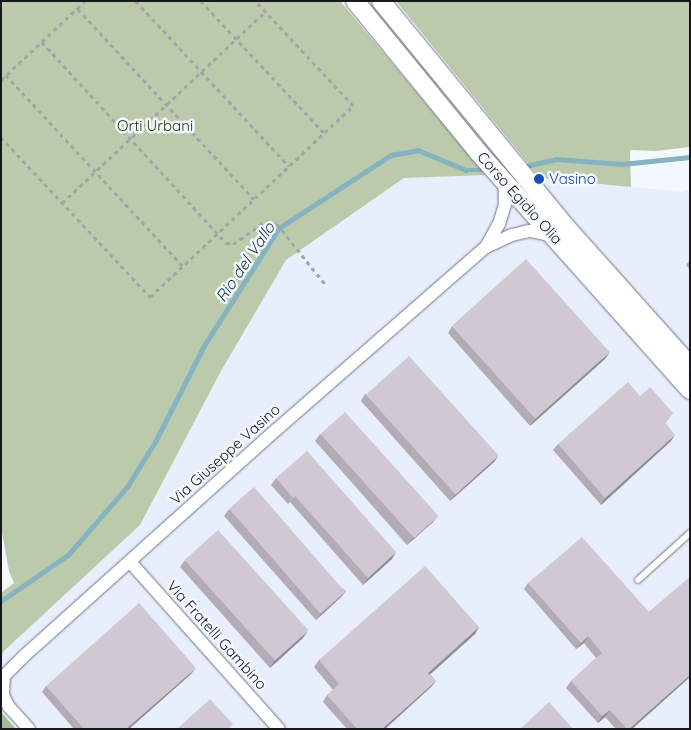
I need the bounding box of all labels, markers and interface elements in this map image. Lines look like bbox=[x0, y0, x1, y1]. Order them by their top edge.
park label: Orti Urbani bbox=[117, 117, 193, 135]
street label: Corso Egidio Olia bbox=[474, 148, 566, 248]
place label: Vasino bbox=[549, 170, 596, 188]
marker: Vasino bbox=[533, 173, 545, 185]
water label: Rio del Vallo bbox=[211, 219, 279, 305]
street label: Via Giuseppe Vasino bbox=[166, 400, 284, 508]
street label: Via Fratelli Gambino bbox=[163, 577, 271, 693]

